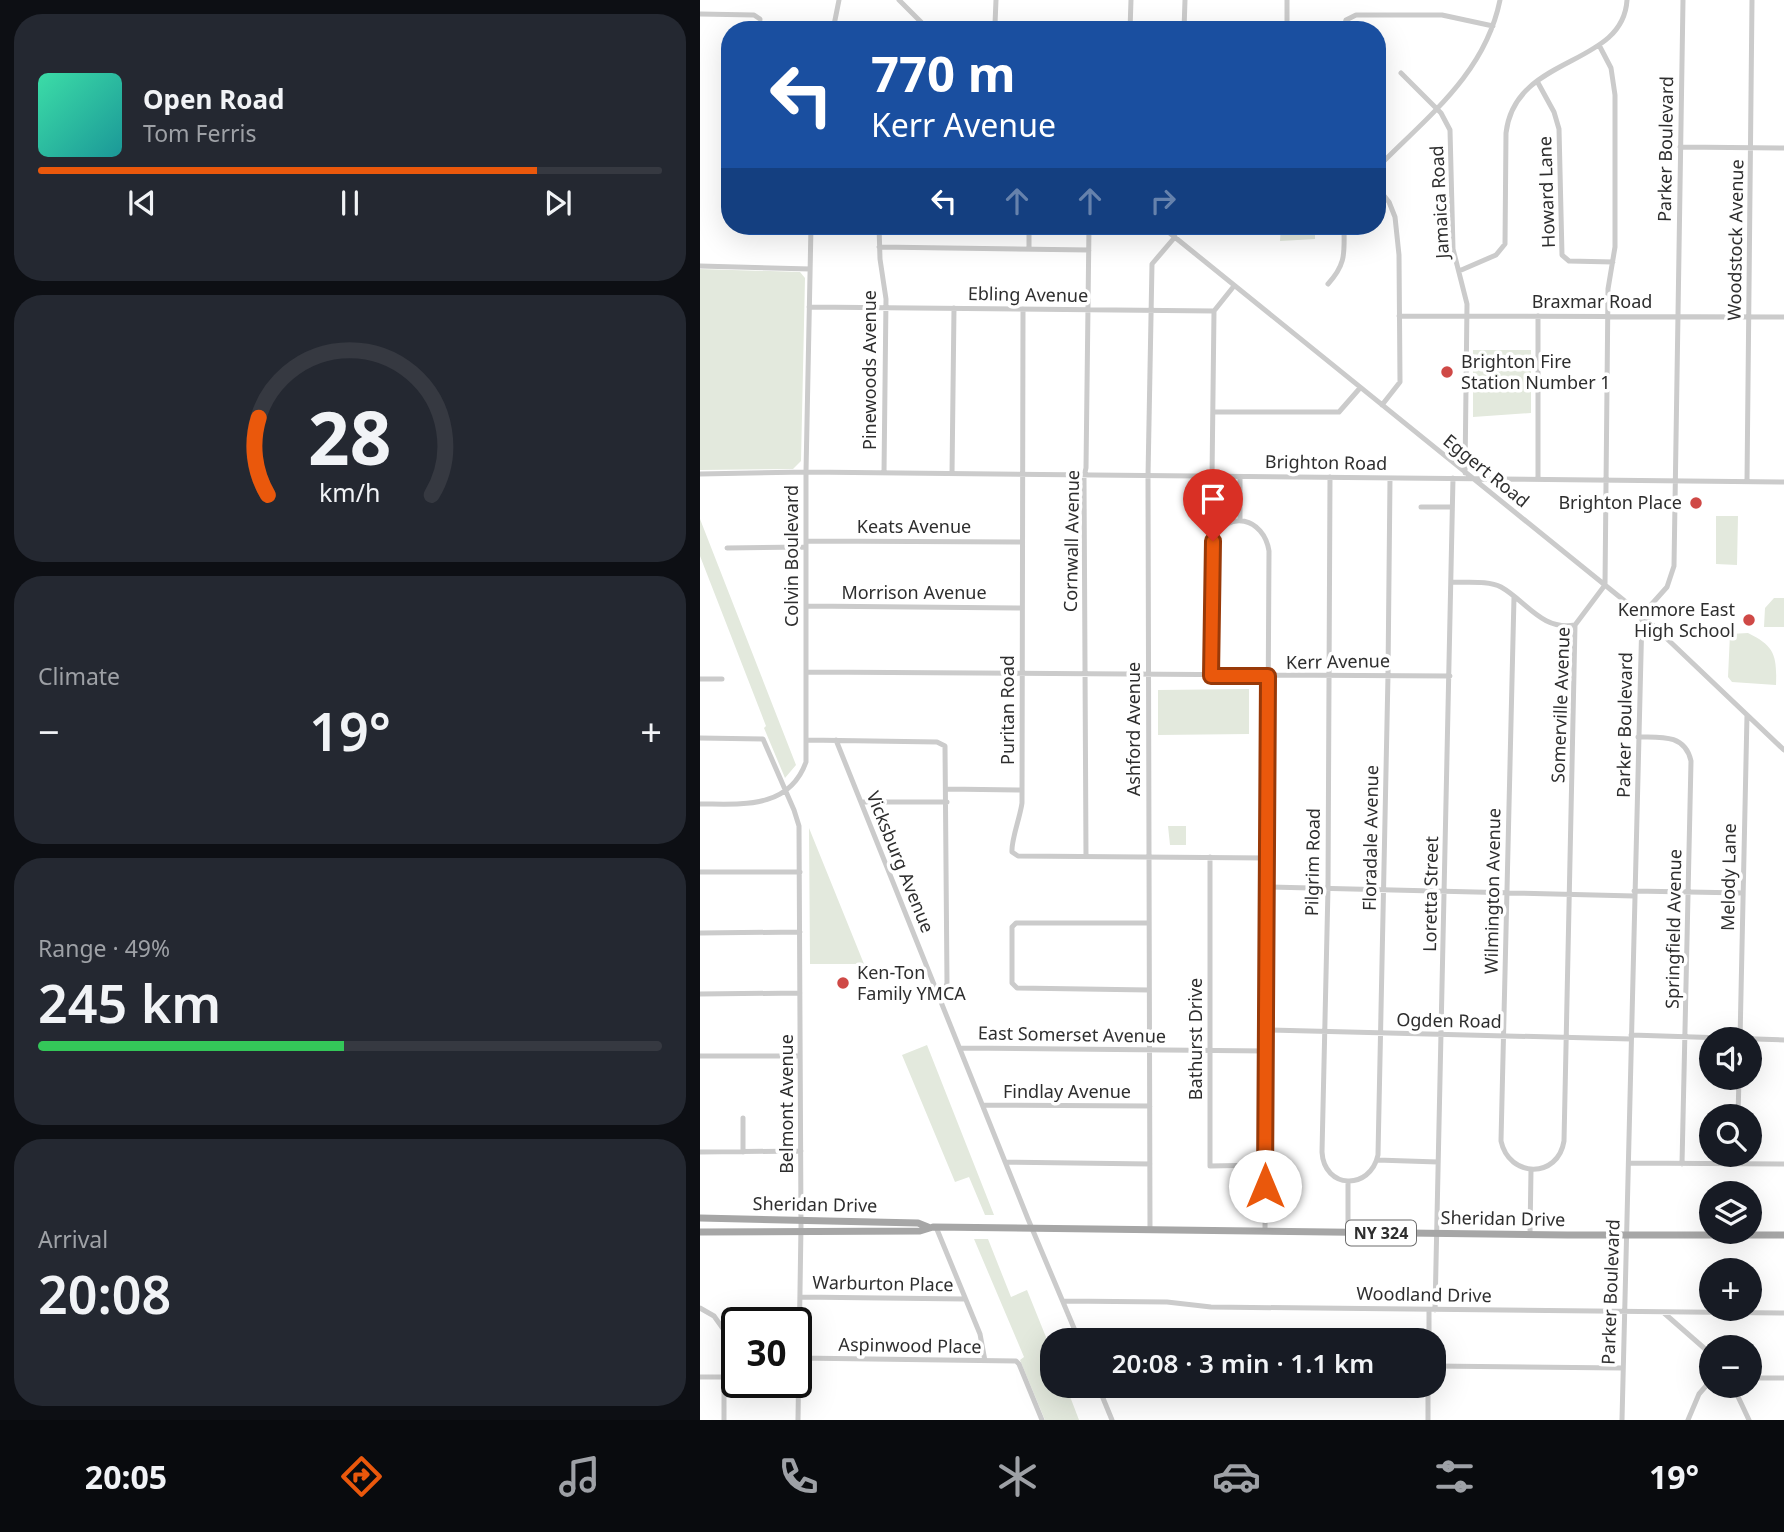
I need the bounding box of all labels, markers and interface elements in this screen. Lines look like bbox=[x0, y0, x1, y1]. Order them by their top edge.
text: 770 m bbox=[871, 40, 1016, 106]
icon: left bbox=[756, 49, 847, 140]
street label: Parker Boulevard bbox=[1652, 76, 1678, 222]
text: Open Road bbox=[143, 81, 285, 117]
text: Kerr Avenue bbox=[871, 103, 1056, 146]
text: Tom Ferris bbox=[143, 117, 256, 149]
street label: Howard Lane bbox=[1532, 136, 1560, 248]
street label: Jamaica Road bbox=[1424, 145, 1454, 261]
street label: Woodstock Avenue bbox=[1722, 159, 1748, 321]
icon: left bbox=[925, 182, 963, 220]
icon: ahead bbox=[998, 182, 1036, 220]
icon: ahead bbox=[1071, 182, 1109, 220]
icon: right bbox=[1144, 182, 1182, 220]
icon: previous bbox=[123, 184, 161, 222]
icon: pause bbox=[331, 184, 369, 222]
icon: next bbox=[539, 184, 577, 222]
street label: Ebling Avenue bbox=[968, 281, 1088, 307]
street label: Braxmar Road bbox=[1532, 289, 1652, 313]
street label: Pinewoods Avenue bbox=[857, 290, 881, 450]
place label: Brighton Fire Station Number 1 bbox=[1461, 349, 1611, 394]
marker: Brighton Fire Station Number 1 bbox=[1439, 364, 1455, 380]
text: 28 bbox=[308, 387, 392, 486]
street label: Eggert Road bbox=[1439, 428, 1535, 512]
street label: Brighton Road bbox=[1265, 449, 1387, 475]
pin bbox=[1183, 469, 1243, 541]
street label: Cornwall Avenue bbox=[1058, 470, 1084, 612]
text: km/h bbox=[319, 475, 381, 509]
icon: arrive bbox=[1194, 480, 1232, 518]
street label: Colvin Boulevard bbox=[779, 485, 803, 627]
place label: Brighton Place bbox=[1558, 490, 1682, 514]
marker: Brighton Place bbox=[1688, 495, 1704, 511]
street label: Keats Avenue bbox=[857, 514, 971, 538]
street label: Morrison Avenue bbox=[841, 580, 987, 604]
place label: Kenmore East High School bbox=[1618, 597, 1735, 642]
marker: Kenmore East High School bbox=[1741, 612, 1757, 628]
street label: Somerville Avenue bbox=[1545, 626, 1575, 783]
street label: Kerr Avenue bbox=[1286, 648, 1390, 674]
street label: Parker Boulevard bbox=[1611, 652, 1637, 798]
street label: Puritan Road bbox=[995, 655, 1019, 765]
text: Climate bbox=[38, 660, 120, 692]
street label: Ashford Avenue bbox=[1121, 662, 1145, 796]
text: 19° bbox=[309, 695, 391, 766]
text: − bbox=[38, 705, 60, 757]
text: + bbox=[640, 705, 662, 757]
street label: Floradale Avenue bbox=[1357, 765, 1383, 911]
street label: Vicksburg Avenue bbox=[862, 787, 940, 936]
street label: Pilgrim Road bbox=[1299, 808, 1325, 916]
street label: Wilmington Avenue bbox=[1479, 808, 1505, 974]
street label: Melody Lane bbox=[1715, 823, 1741, 931]
street label: Loretta Street bbox=[1417, 835, 1443, 952]
street label: Springfield Avenue bbox=[1660, 849, 1686, 1009]
text: Range · 49% bbox=[38, 932, 170, 964]
place label: Ken-Ton Family YMCA bbox=[857, 960, 966, 1005]
text: 245 km bbox=[38, 967, 221, 1038]
marker: Ken-Ton Family YMCA bbox=[835, 975, 851, 991]
street label: Bathurst Drive bbox=[1183, 978, 1207, 1100]
street label: Ogden Road bbox=[1396, 1007, 1502, 1033]
street label: East Somerset Avenue bbox=[978, 1020, 1166, 1048]
map controls bbox=[1699, 1027, 1762, 1398]
button: sound bbox=[1699, 1027, 1762, 1090]
street label: Belmont Avenue bbox=[774, 1034, 798, 1174]
street label: Findlay Avenue bbox=[1003, 1079, 1131, 1103]
button: search bbox=[1699, 1104, 1762, 1167]
position arrow bbox=[1228, 1149, 1302, 1223]
button: layers bbox=[1699, 1181, 1762, 1244]
street label: Sheridan Drive bbox=[752, 1191, 878, 1217]
street label: Sheridan Drive bbox=[1440, 1205, 1566, 1231]
street label: Parker Boulevard bbox=[1595, 1219, 1625, 1365]
road number: NY 324 bbox=[1346, 1220, 1416, 1246]
text: Arrival bbox=[38, 1223, 108, 1255]
text: 20:08 bbox=[38, 1258, 171, 1329]
button: + bbox=[1699, 1258, 1762, 1321]
street label: Warburton Place bbox=[812, 1270, 954, 1296]
street label: Woodland Drive bbox=[1356, 1281, 1492, 1307]
speed limit sign: 30 bbox=[721, 1307, 812, 1398]
street label: Aspinwood Place bbox=[838, 1332, 982, 1358]
button: − bbox=[1699, 1335, 1762, 1398]
text: 20:08 · 3 min · 1.1 km bbox=[1112, 1345, 1374, 1381]
icon: directions bbox=[337, 1452, 386, 1501]
icon: music bbox=[555, 1452, 604, 1501]
icon: phone bbox=[774, 1452, 823, 1501]
icon: climate bbox=[993, 1452, 1042, 1501]
icon: car bbox=[1212, 1452, 1261, 1501]
icon: filters bbox=[1430, 1452, 1479, 1501]
text: 20:05 bbox=[85, 1455, 167, 1498]
text: 19° bbox=[1649, 1455, 1699, 1498]

